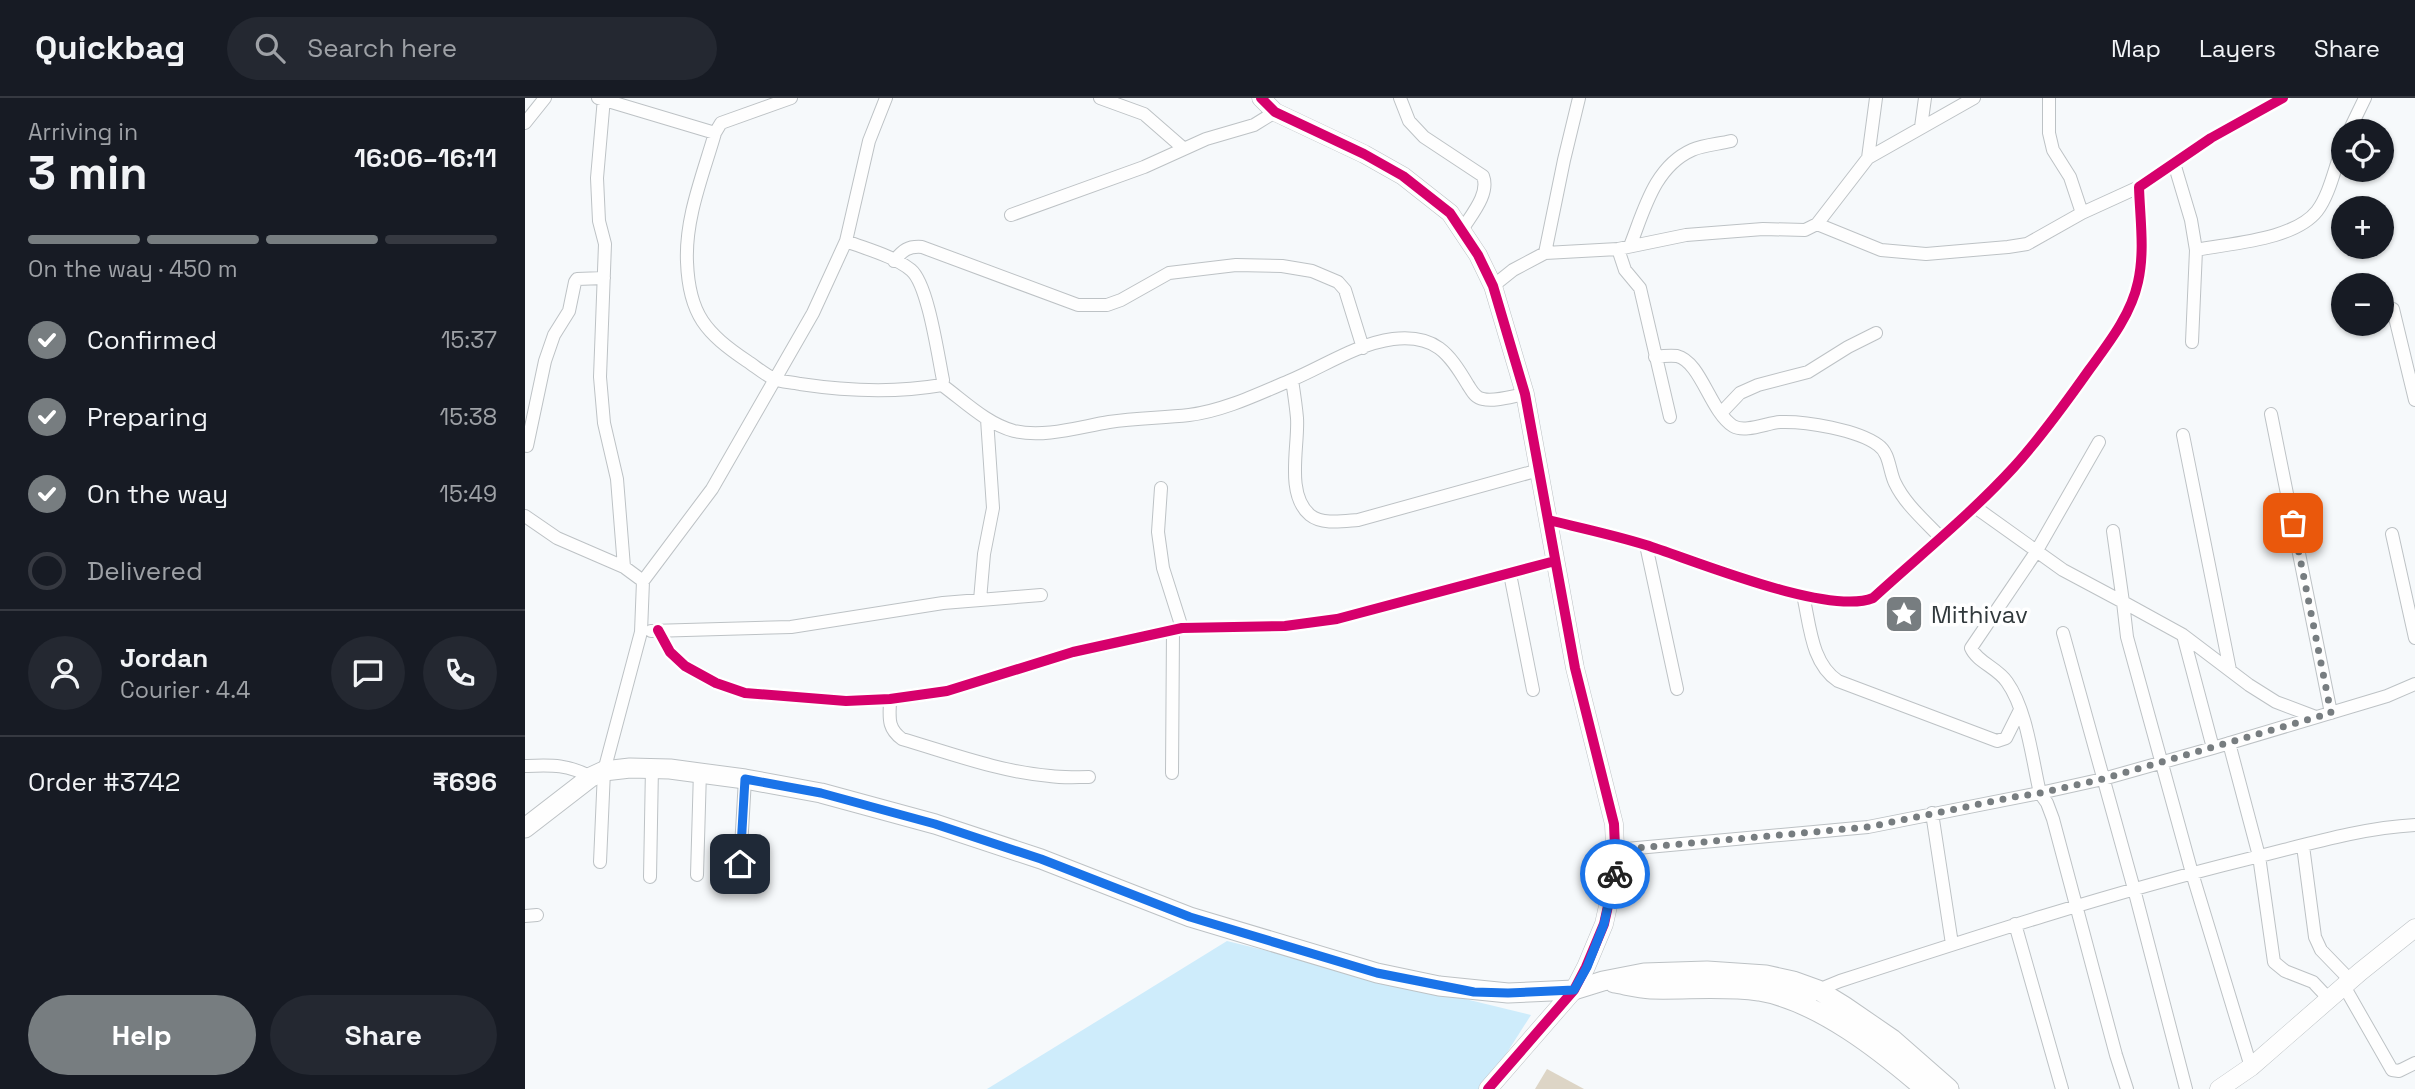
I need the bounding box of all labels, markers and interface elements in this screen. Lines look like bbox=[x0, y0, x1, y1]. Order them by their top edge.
search box bbox=[227, 17, 717, 80]
text: Quickbag bbox=[35, 27, 185, 69]
icon: search bbox=[251, 29, 289, 67]
text: Search here bbox=[307, 31, 457, 65]
text: Map bbox=[2111, 33, 2161, 64]
text: Layers bbox=[2199, 33, 2276, 64]
text: Share bbox=[2314, 33, 2380, 64]
text: Arriving in bbox=[28, 117, 138, 147]
map controls bbox=[2331, 119, 2394, 336]
button: locate bbox=[2331, 119, 2394, 182]
text: 16:06–16:11 bbox=[354, 141, 497, 175]
text: 3 min bbox=[28, 144, 148, 202]
button: + bbox=[2331, 196, 2394, 259]
text: On the way · 450 m bbox=[28, 254, 238, 284]
button: − bbox=[2331, 273, 2394, 336]
icon: check bbox=[28, 321, 66, 359]
text: Confirmed bbox=[87, 323, 217, 357]
text: 15:37 bbox=[441, 325, 497, 355]
icon: check bbox=[28, 398, 66, 436]
text: Preparing bbox=[87, 400, 208, 434]
text: 15:38 bbox=[440, 402, 497, 432]
icon: check bbox=[28, 475, 66, 513]
text: On the way bbox=[87, 477, 228, 511]
text: 15:49 bbox=[439, 479, 497, 509]
pin bbox=[2263, 493, 2323, 553]
icon: bag bbox=[2274, 504, 2312, 542]
text: Delivered bbox=[87, 554, 203, 588]
place icon: Mithivav bbox=[1883, 593, 1925, 635]
place label: Mithivav bbox=[1931, 599, 2028, 630]
button: person bbox=[28, 636, 102, 710]
button: chat bbox=[331, 636, 405, 710]
button: phone bbox=[423, 636, 497, 710]
text: Jordan bbox=[120, 641, 208, 675]
text: Courier · 4.4 bbox=[120, 675, 250, 705]
text: Order #3742 bbox=[28, 765, 180, 799]
text: ₹696 bbox=[433, 765, 497, 799]
pin bbox=[710, 834, 770, 894]
courier bbox=[1580, 839, 1650, 909]
icon: home bbox=[721, 845, 759, 883]
icon: bike bbox=[1596, 855, 1634, 893]
button: Help bbox=[28, 995, 256, 1075]
button: Share bbox=[270, 995, 497, 1075]

